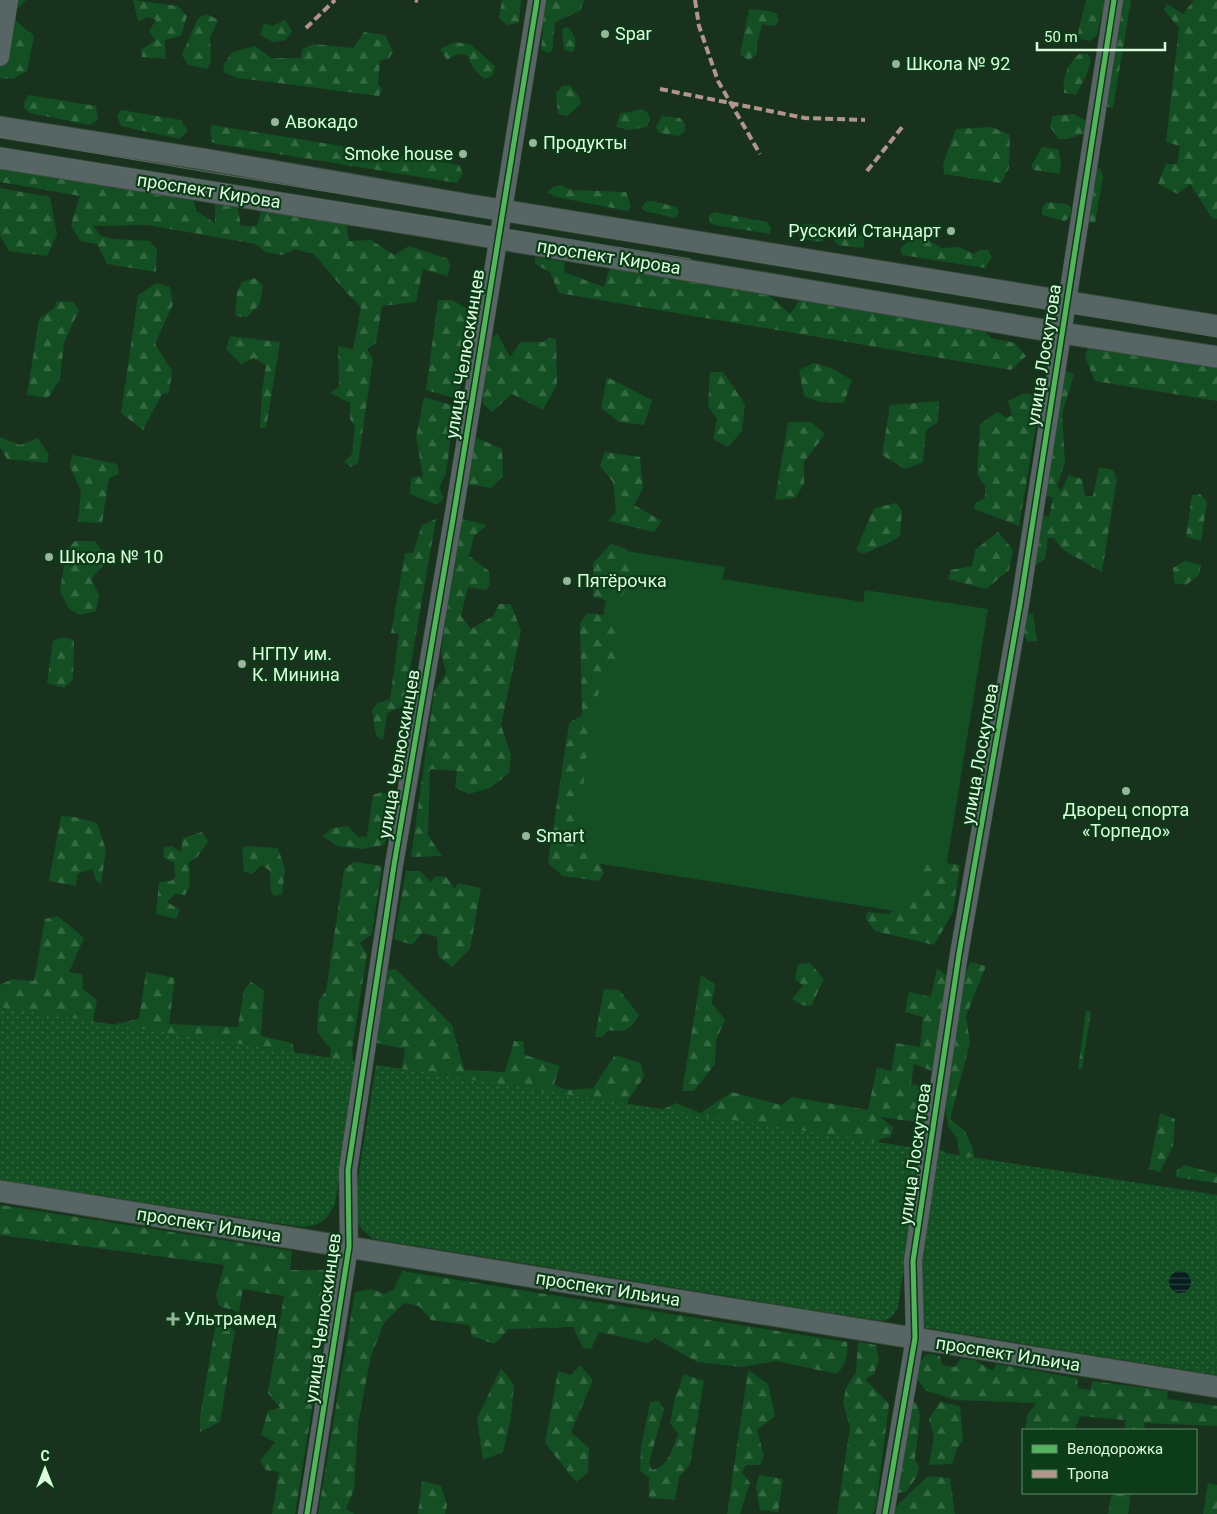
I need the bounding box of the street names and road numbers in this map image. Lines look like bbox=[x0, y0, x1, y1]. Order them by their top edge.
street label: проспект Кирова bbox=[136, 169, 282, 212]
street label: проспект Кирова bbox=[536, 235, 682, 278]
street label: улица Челюскинцев bbox=[441, 268, 488, 440]
street label: улица Лоскутова bbox=[1022, 283, 1065, 427]
street label: улица Челюскинцев bbox=[373, 668, 424, 840]
street label: улица Лоскутова bbox=[957, 682, 1002, 826]
street label: улица Лоскутова bbox=[894, 1082, 935, 1226]
street label: проспект Ильича bbox=[135, 1203, 283, 1246]
street label: улица Челюскинцев bbox=[300, 1232, 345, 1404]
street label: проспект Ильича bbox=[534, 1267, 682, 1310]
street label: проспект Ильича bbox=[934, 1332, 1082, 1375]

